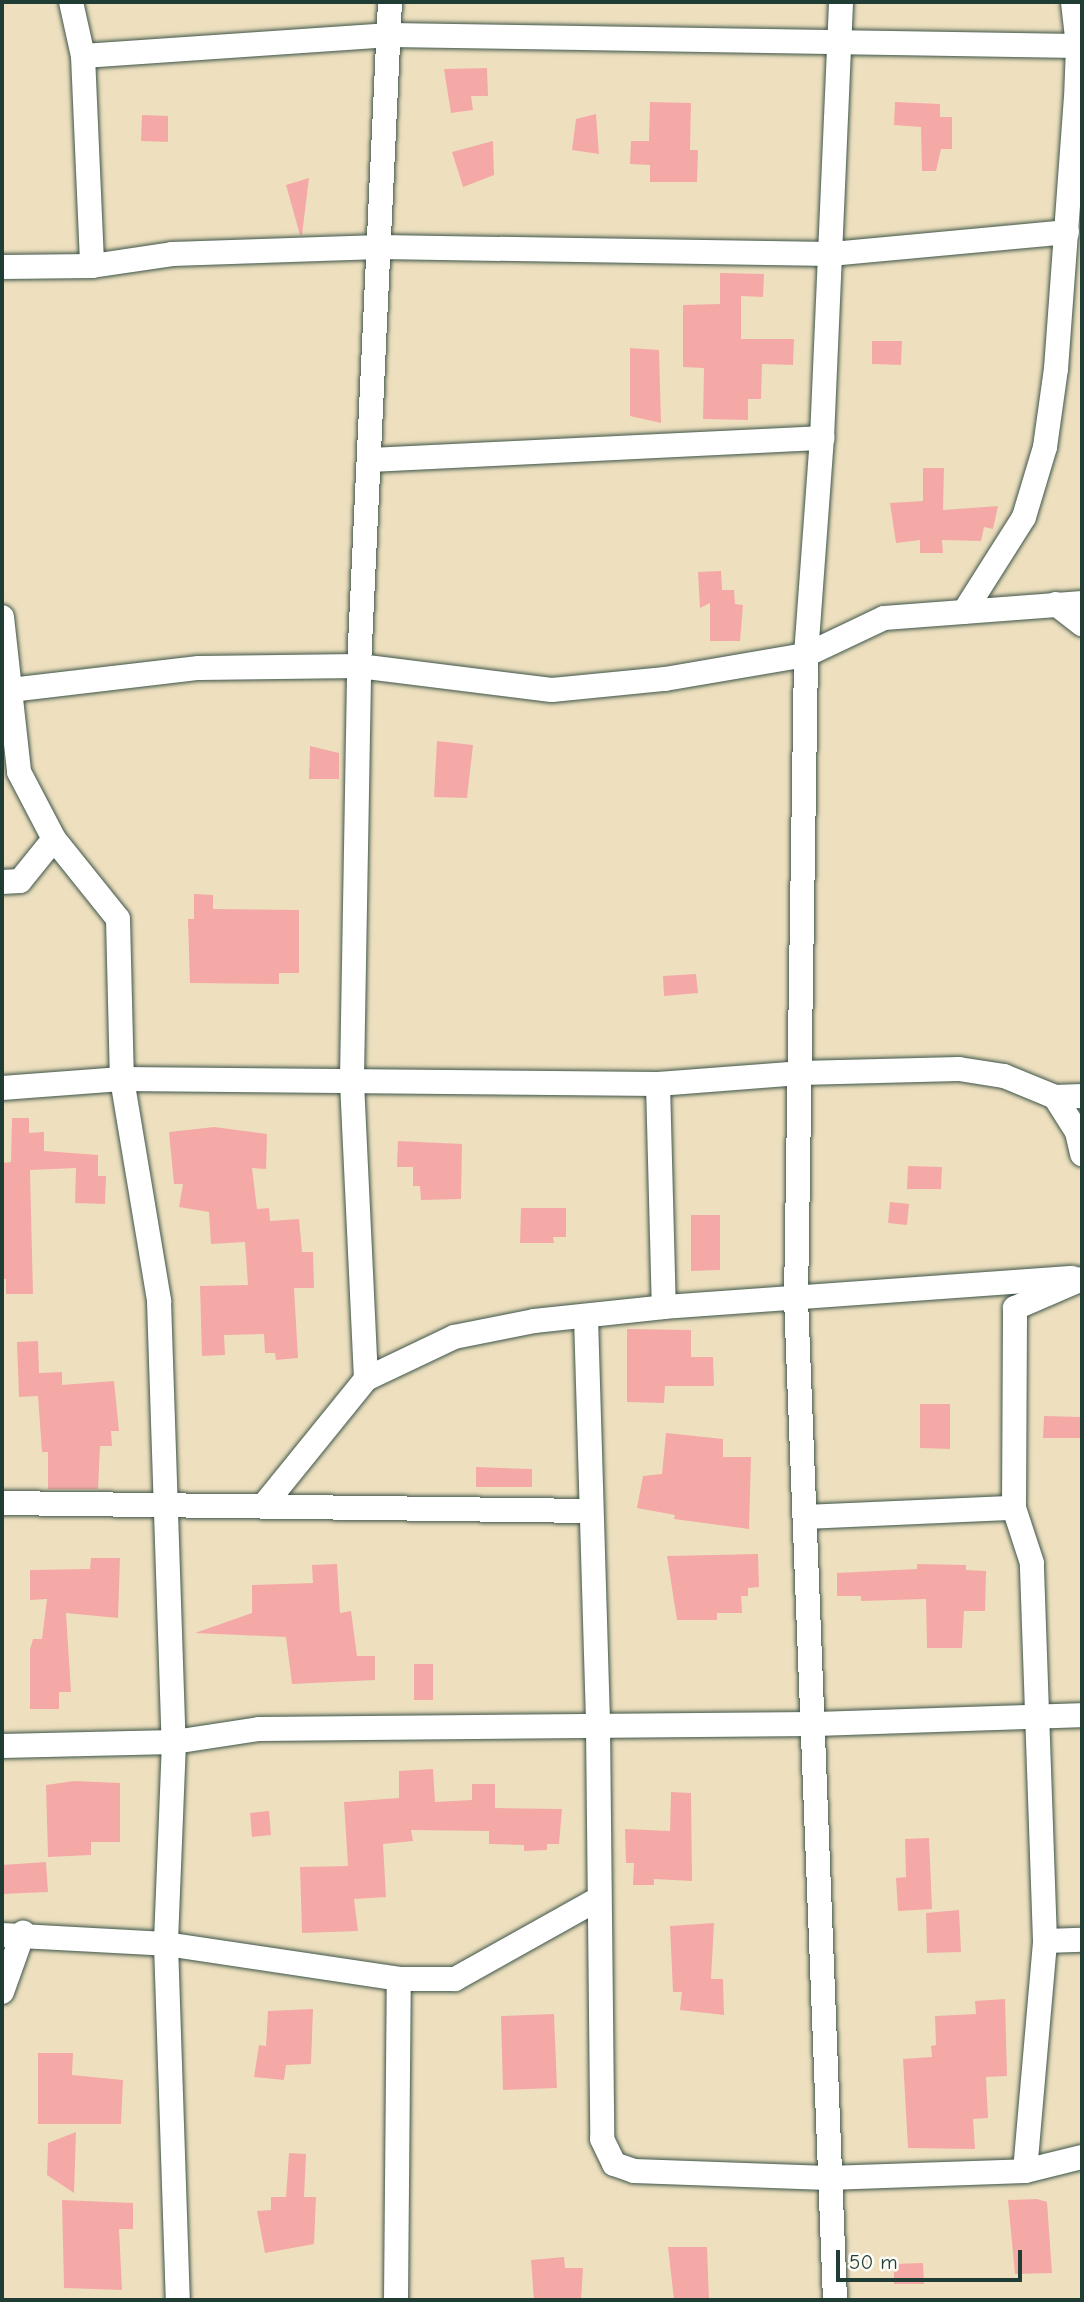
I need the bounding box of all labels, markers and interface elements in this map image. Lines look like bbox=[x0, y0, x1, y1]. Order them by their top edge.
scale bar bbox=[839, 2236, 1024, 2280]
text: 50 m bbox=[849, 2250, 898, 2274]

